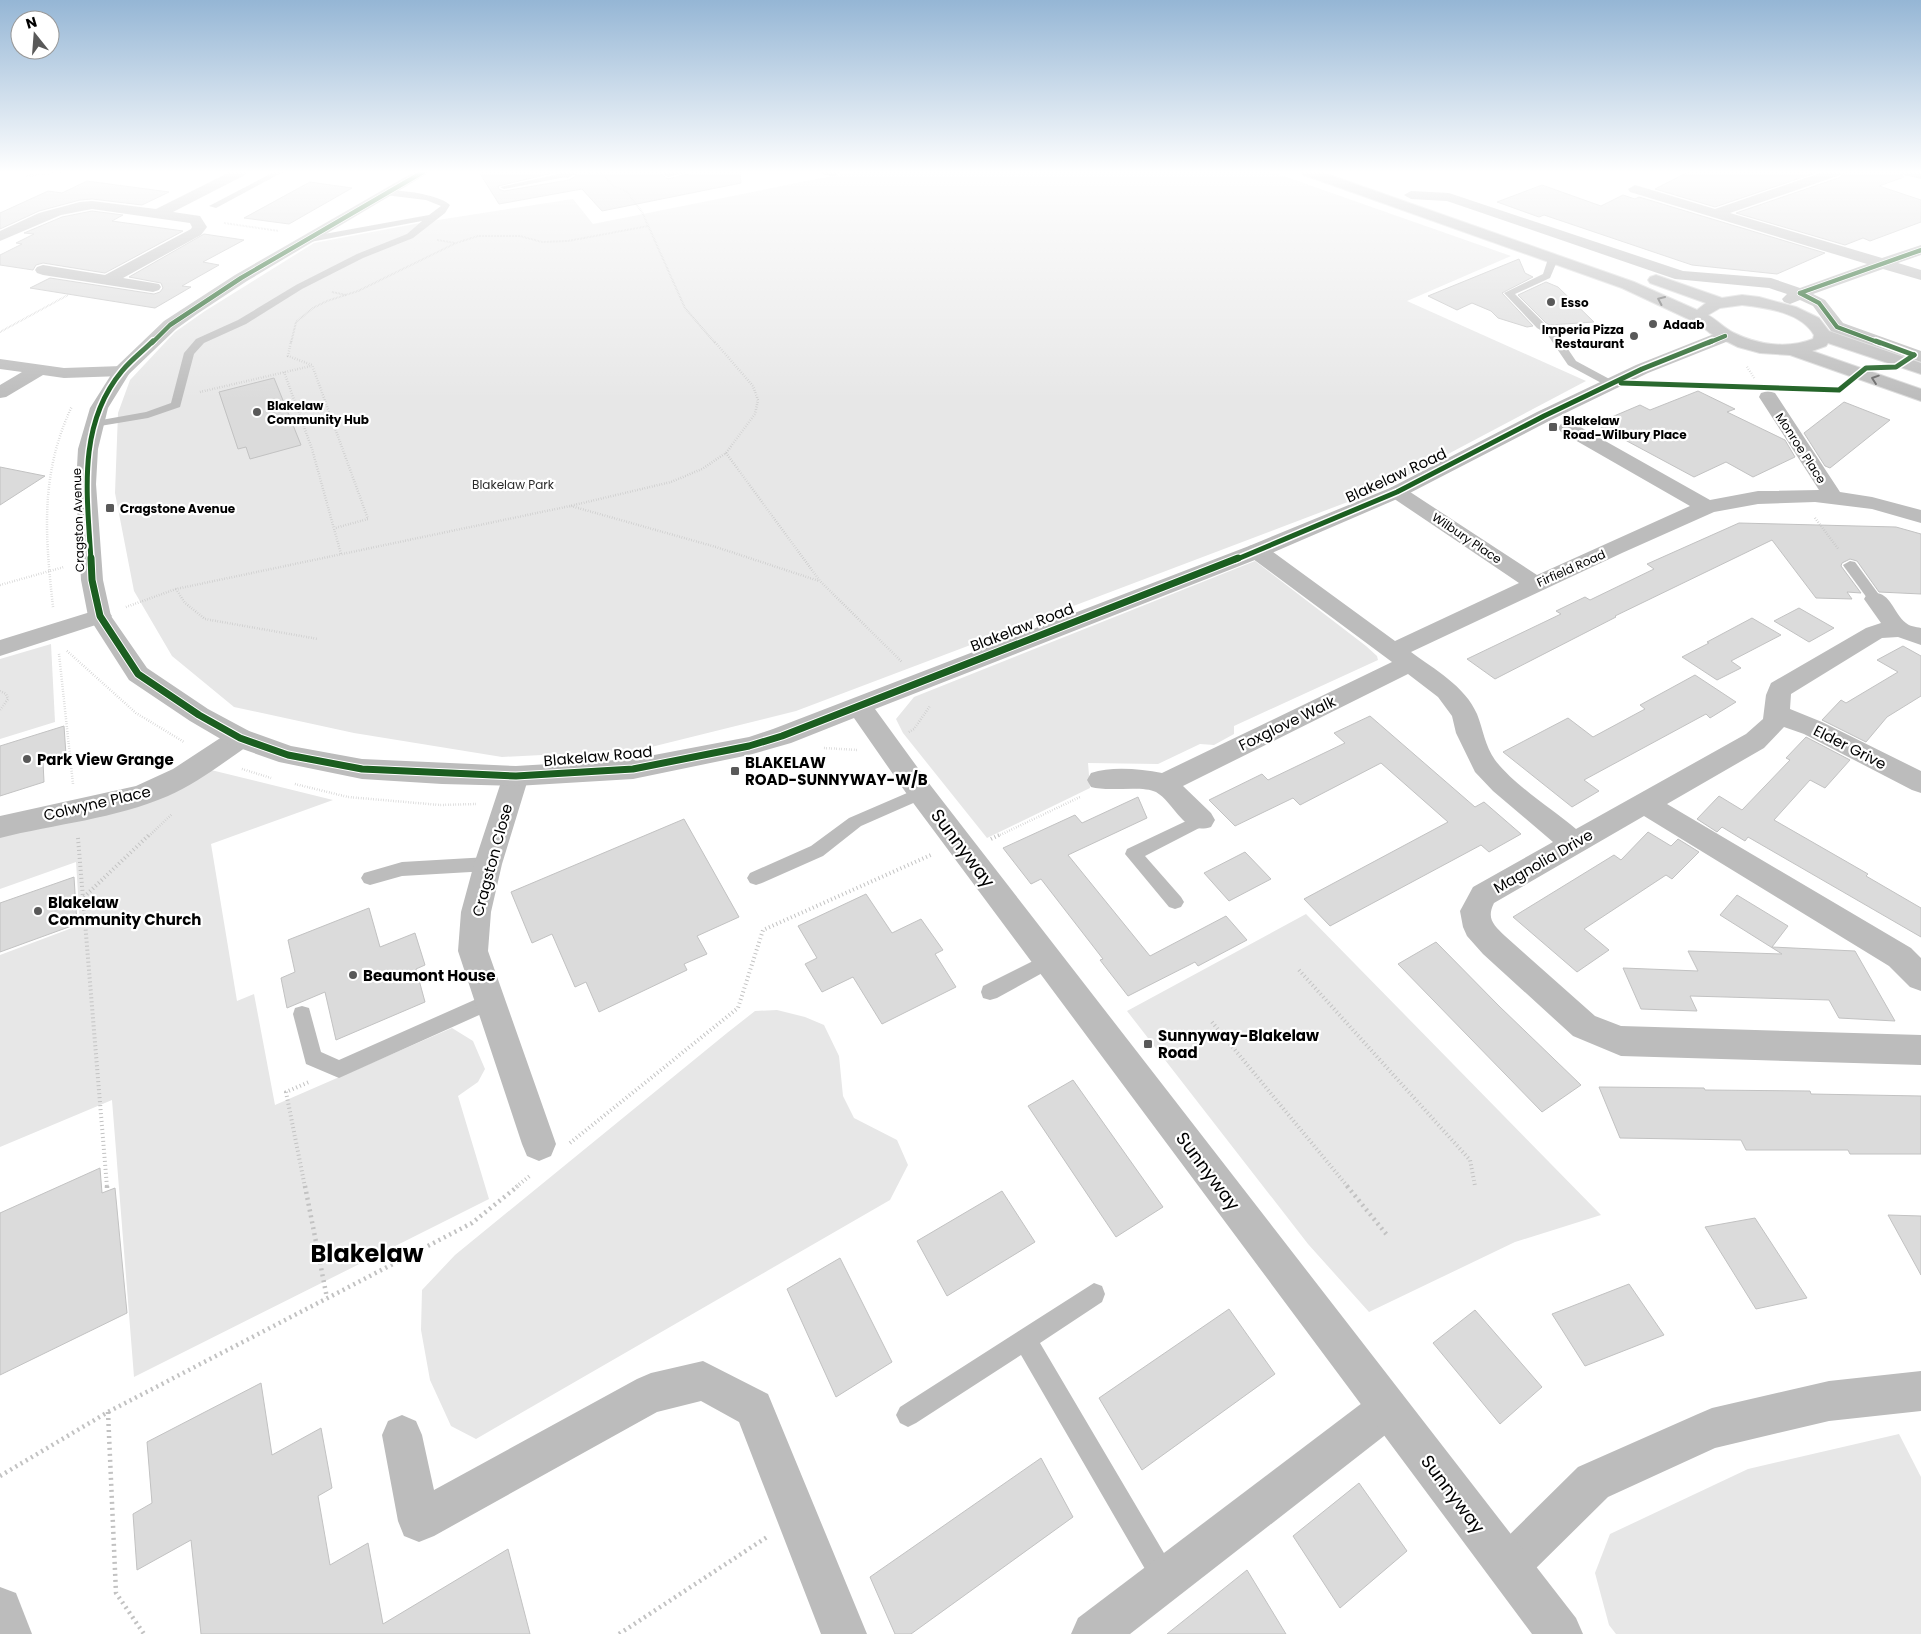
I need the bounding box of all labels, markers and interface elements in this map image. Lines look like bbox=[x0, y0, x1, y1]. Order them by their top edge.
north arrow bbox=[10, 10, 60, 60]
text: N bbox=[23, 11, 39, 34]
place label: Esso bbox=[1561, 294, 1589, 311]
one-way arrow bbox=[1657, 295, 1666, 306]
marker: Esso bbox=[1545, 296, 1557, 308]
place label: Adaab bbox=[1663, 316, 1704, 333]
marker: Adaab bbox=[1647, 318, 1659, 330]
place label: Imperia Pizza Restaurant bbox=[1542, 321, 1624, 352]
marker: Imperia Pizza Restaurant bbox=[1628, 330, 1640, 342]
one-way arrow bbox=[1871, 375, 1880, 385]
place label: Blakelaw Community Hub bbox=[267, 397, 369, 428]
marker: Blakelaw Community Hub bbox=[251, 406, 263, 418]
street label: Monroe Place bbox=[1772, 409, 1830, 487]
place label: Blakelaw Road-Wilbury Place bbox=[1563, 412, 1687, 443]
marker: Blakelaw Road-Wilbury Place bbox=[1547, 421, 1559, 433]
street label: Blakelaw Road bbox=[1342, 442, 1450, 508]
street label: Cragston Avenue bbox=[68, 468, 88, 572]
park label: Blakelaw Park bbox=[472, 476, 555, 493]
place label: Cragstone Avenue bbox=[120, 500, 236, 517]
marker: Cragstone Avenue bbox=[104, 502, 116, 514]
street label: Wilbury Place bbox=[1429, 508, 1505, 568]
street label: Firfield Road bbox=[1534, 545, 1608, 591]
street label: Blakelaw Road bbox=[967, 598, 1077, 656]
street label: Foxglove Walk bbox=[1235, 690, 1339, 756]
street label: Elder Grive bbox=[1810, 720, 1890, 774]
street label: Blakelaw Road bbox=[543, 741, 653, 771]
place label: Park View Grange bbox=[37, 749, 174, 770]
place label: BLAKELAW ROAD-SUNNYWAY-W/B bbox=[745, 752, 928, 790]
marker: Park View Grange bbox=[21, 753, 33, 765]
marker: BLAKELAW ROAD-SUNNYWAY-W/B bbox=[729, 765, 741, 777]
street label: Colwyne Place bbox=[41, 780, 153, 826]
street label: Cragston Close bbox=[467, 801, 517, 919]
street label: Sunnyway bbox=[925, 804, 1001, 892]
street label: Magnolia Drive bbox=[1489, 824, 1597, 898]
place label: Blakelaw Community Church bbox=[48, 892, 201, 930]
marker: Blakelaw Community Church bbox=[32, 905, 44, 917]
place label: Beaumont House bbox=[363, 965, 495, 986]
marker: Beaumont House bbox=[347, 969, 359, 981]
place label: Sunnyway-Blakelaw Road bbox=[1158, 1025, 1319, 1063]
marker: Sunnyway-Blakelaw Road bbox=[1142, 1038, 1154, 1050]
street label: Sunnyway bbox=[1170, 1127, 1246, 1215]
district label: Blakelaw bbox=[311, 1237, 424, 1270]
street label: Sunnyway bbox=[1415, 1450, 1491, 1538]

